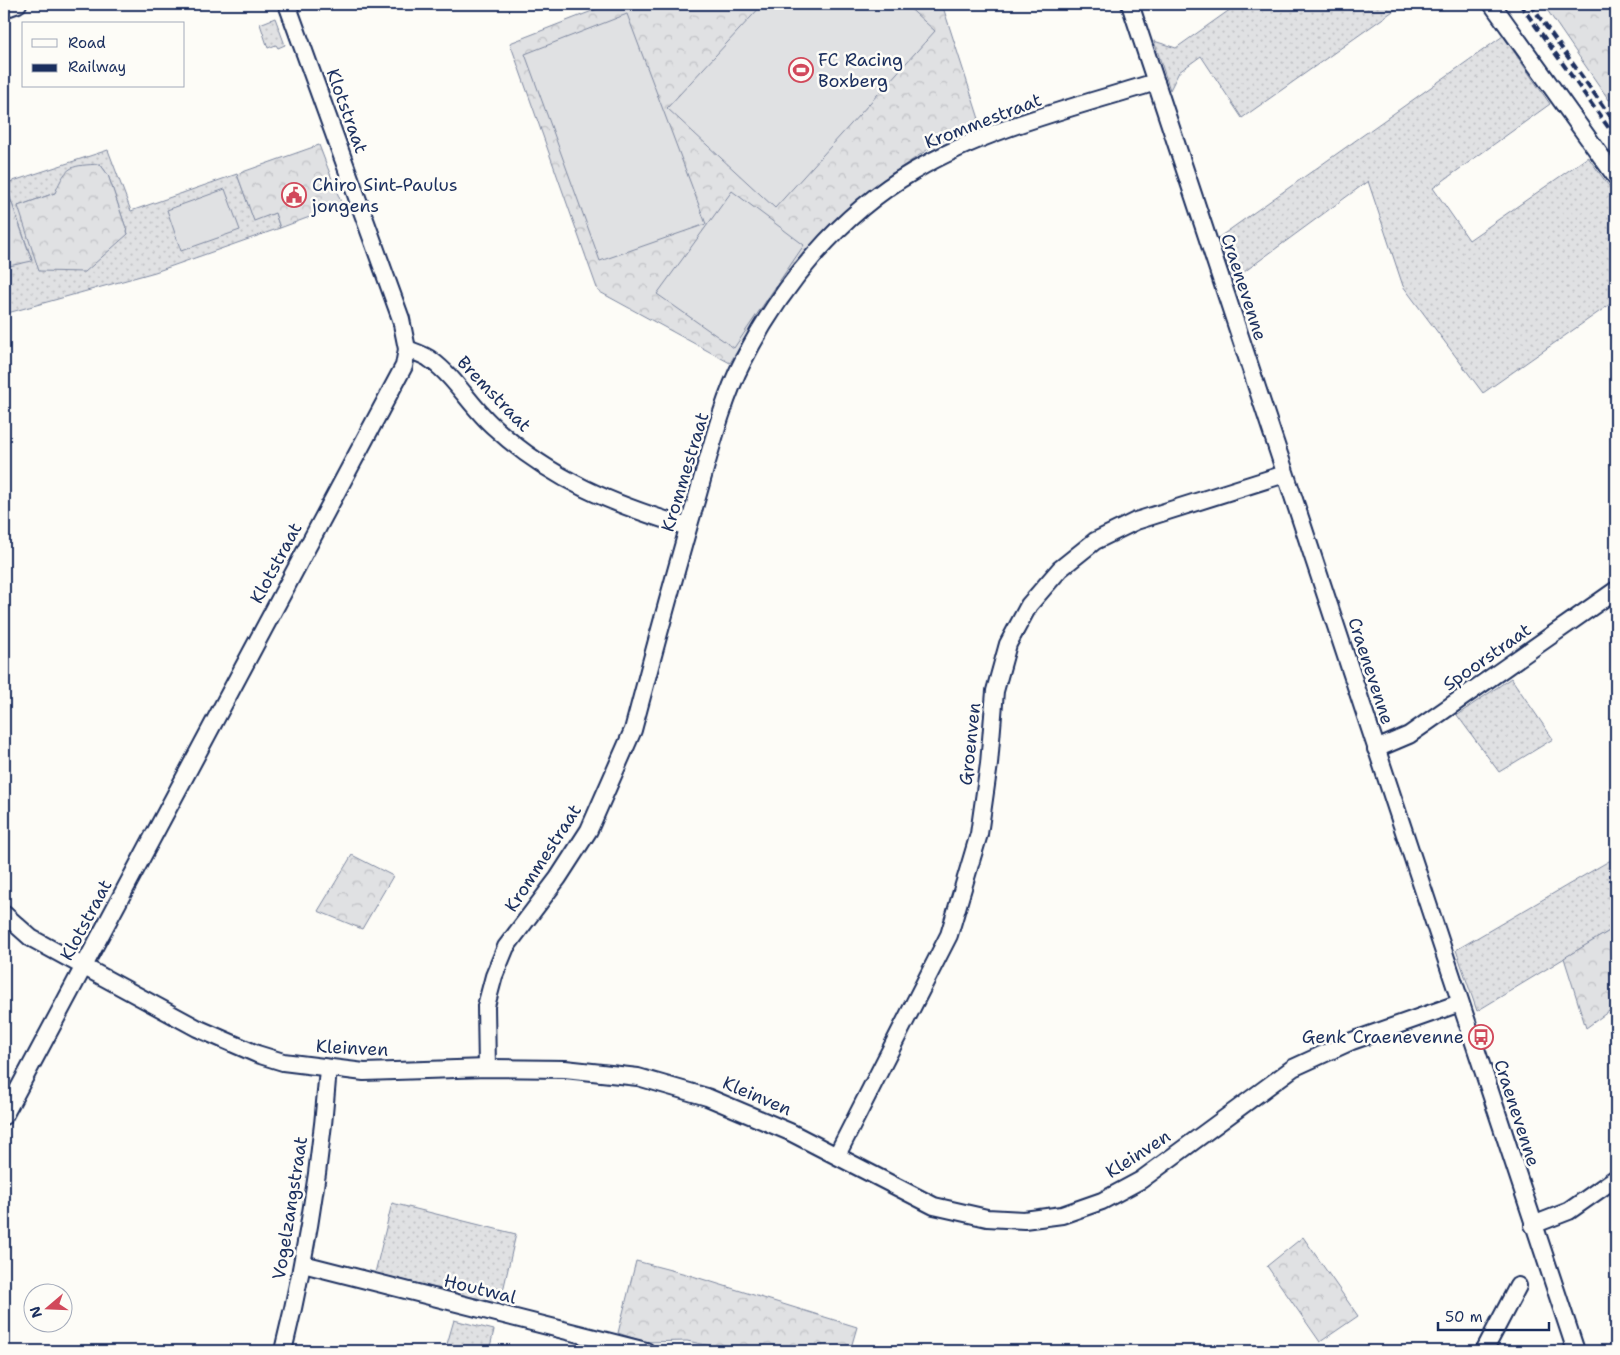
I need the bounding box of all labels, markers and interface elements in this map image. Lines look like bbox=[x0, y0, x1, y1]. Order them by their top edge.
legend bbox=[22, 22, 185, 88]
text: Road bbox=[68, 33, 106, 53]
place label: FC Racing Boxberg bbox=[818, 48, 903, 93]
text: Railway bbox=[68, 57, 126, 77]
sports icon: FC Racing Boxberg bbox=[788, 57, 814, 83]
street label: Klotstraat bbox=[321, 65, 373, 157]
street label: Krommestraat bbox=[921, 88, 1045, 154]
place label: Chiro Sint-Paulus jongens bbox=[311, 173, 458, 218]
public building icon: Chiro Sint-Paulus jongens bbox=[281, 182, 307, 208]
street label: Craenevenne bbox=[1215, 230, 1273, 344]
street label: Bremstraat bbox=[452, 351, 536, 437]
street label: Krommestraat bbox=[655, 409, 715, 535]
street label: Klotstraat bbox=[245, 518, 307, 608]
street label: Craenevenne bbox=[1342, 614, 1400, 728]
street label: Spoorstraat bbox=[1438, 618, 1536, 696]
street label: Groenven bbox=[954, 701, 986, 787]
street label: Krommestraat bbox=[499, 799, 587, 916]
street label: Klotstraat bbox=[55, 875, 117, 965]
bus stop icon: Genk Craenevenne bbox=[1468, 1024, 1494, 1050]
place label: Genk Craenevenne bbox=[1302, 1025, 1464, 1049]
street label: Kleinven bbox=[315, 1034, 389, 1062]
street label: Craenevenne bbox=[1488, 1056, 1546, 1170]
street label: Kleinven bbox=[719, 1071, 795, 1121]
street label: Kleinven bbox=[1101, 1124, 1175, 1184]
street label: Vogelzangstraat bbox=[267, 1134, 313, 1281]
street label: Houtwal bbox=[441, 1268, 519, 1310]
north arrow bbox=[22, 1282, 72, 1332]
scale bar bbox=[1438, 1300, 1549, 1332]
text: N bbox=[25, 1304, 46, 1320]
text: 50 m bbox=[1445, 1307, 1483, 1327]

